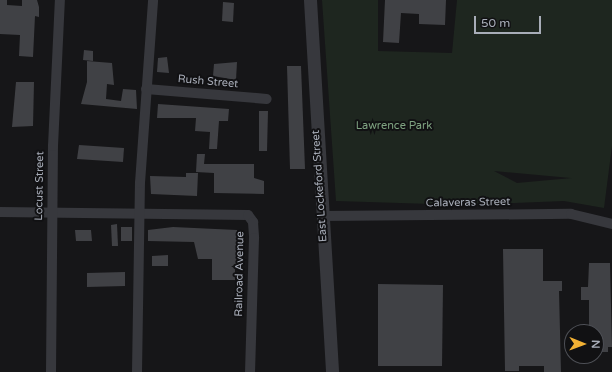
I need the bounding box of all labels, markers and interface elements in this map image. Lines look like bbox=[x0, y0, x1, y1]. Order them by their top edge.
scale bar bbox=[476, 8, 543, 34]
text: 50 m bbox=[481, 16, 510, 30]
street label: Rush Street bbox=[177, 73, 239, 91]
park label: Lawrence Park bbox=[356, 119, 432, 133]
street label: East Lockeford Street bbox=[309, 130, 331, 242]
street label: Locust Street bbox=[33, 151, 47, 221]
street label: Calaveras Street bbox=[426, 196, 510, 210]
street label: Railroad Avenue bbox=[233, 231, 247, 317]
north arrow bbox=[564, 324, 604, 364]
text: N bbox=[589, 340, 602, 349]

